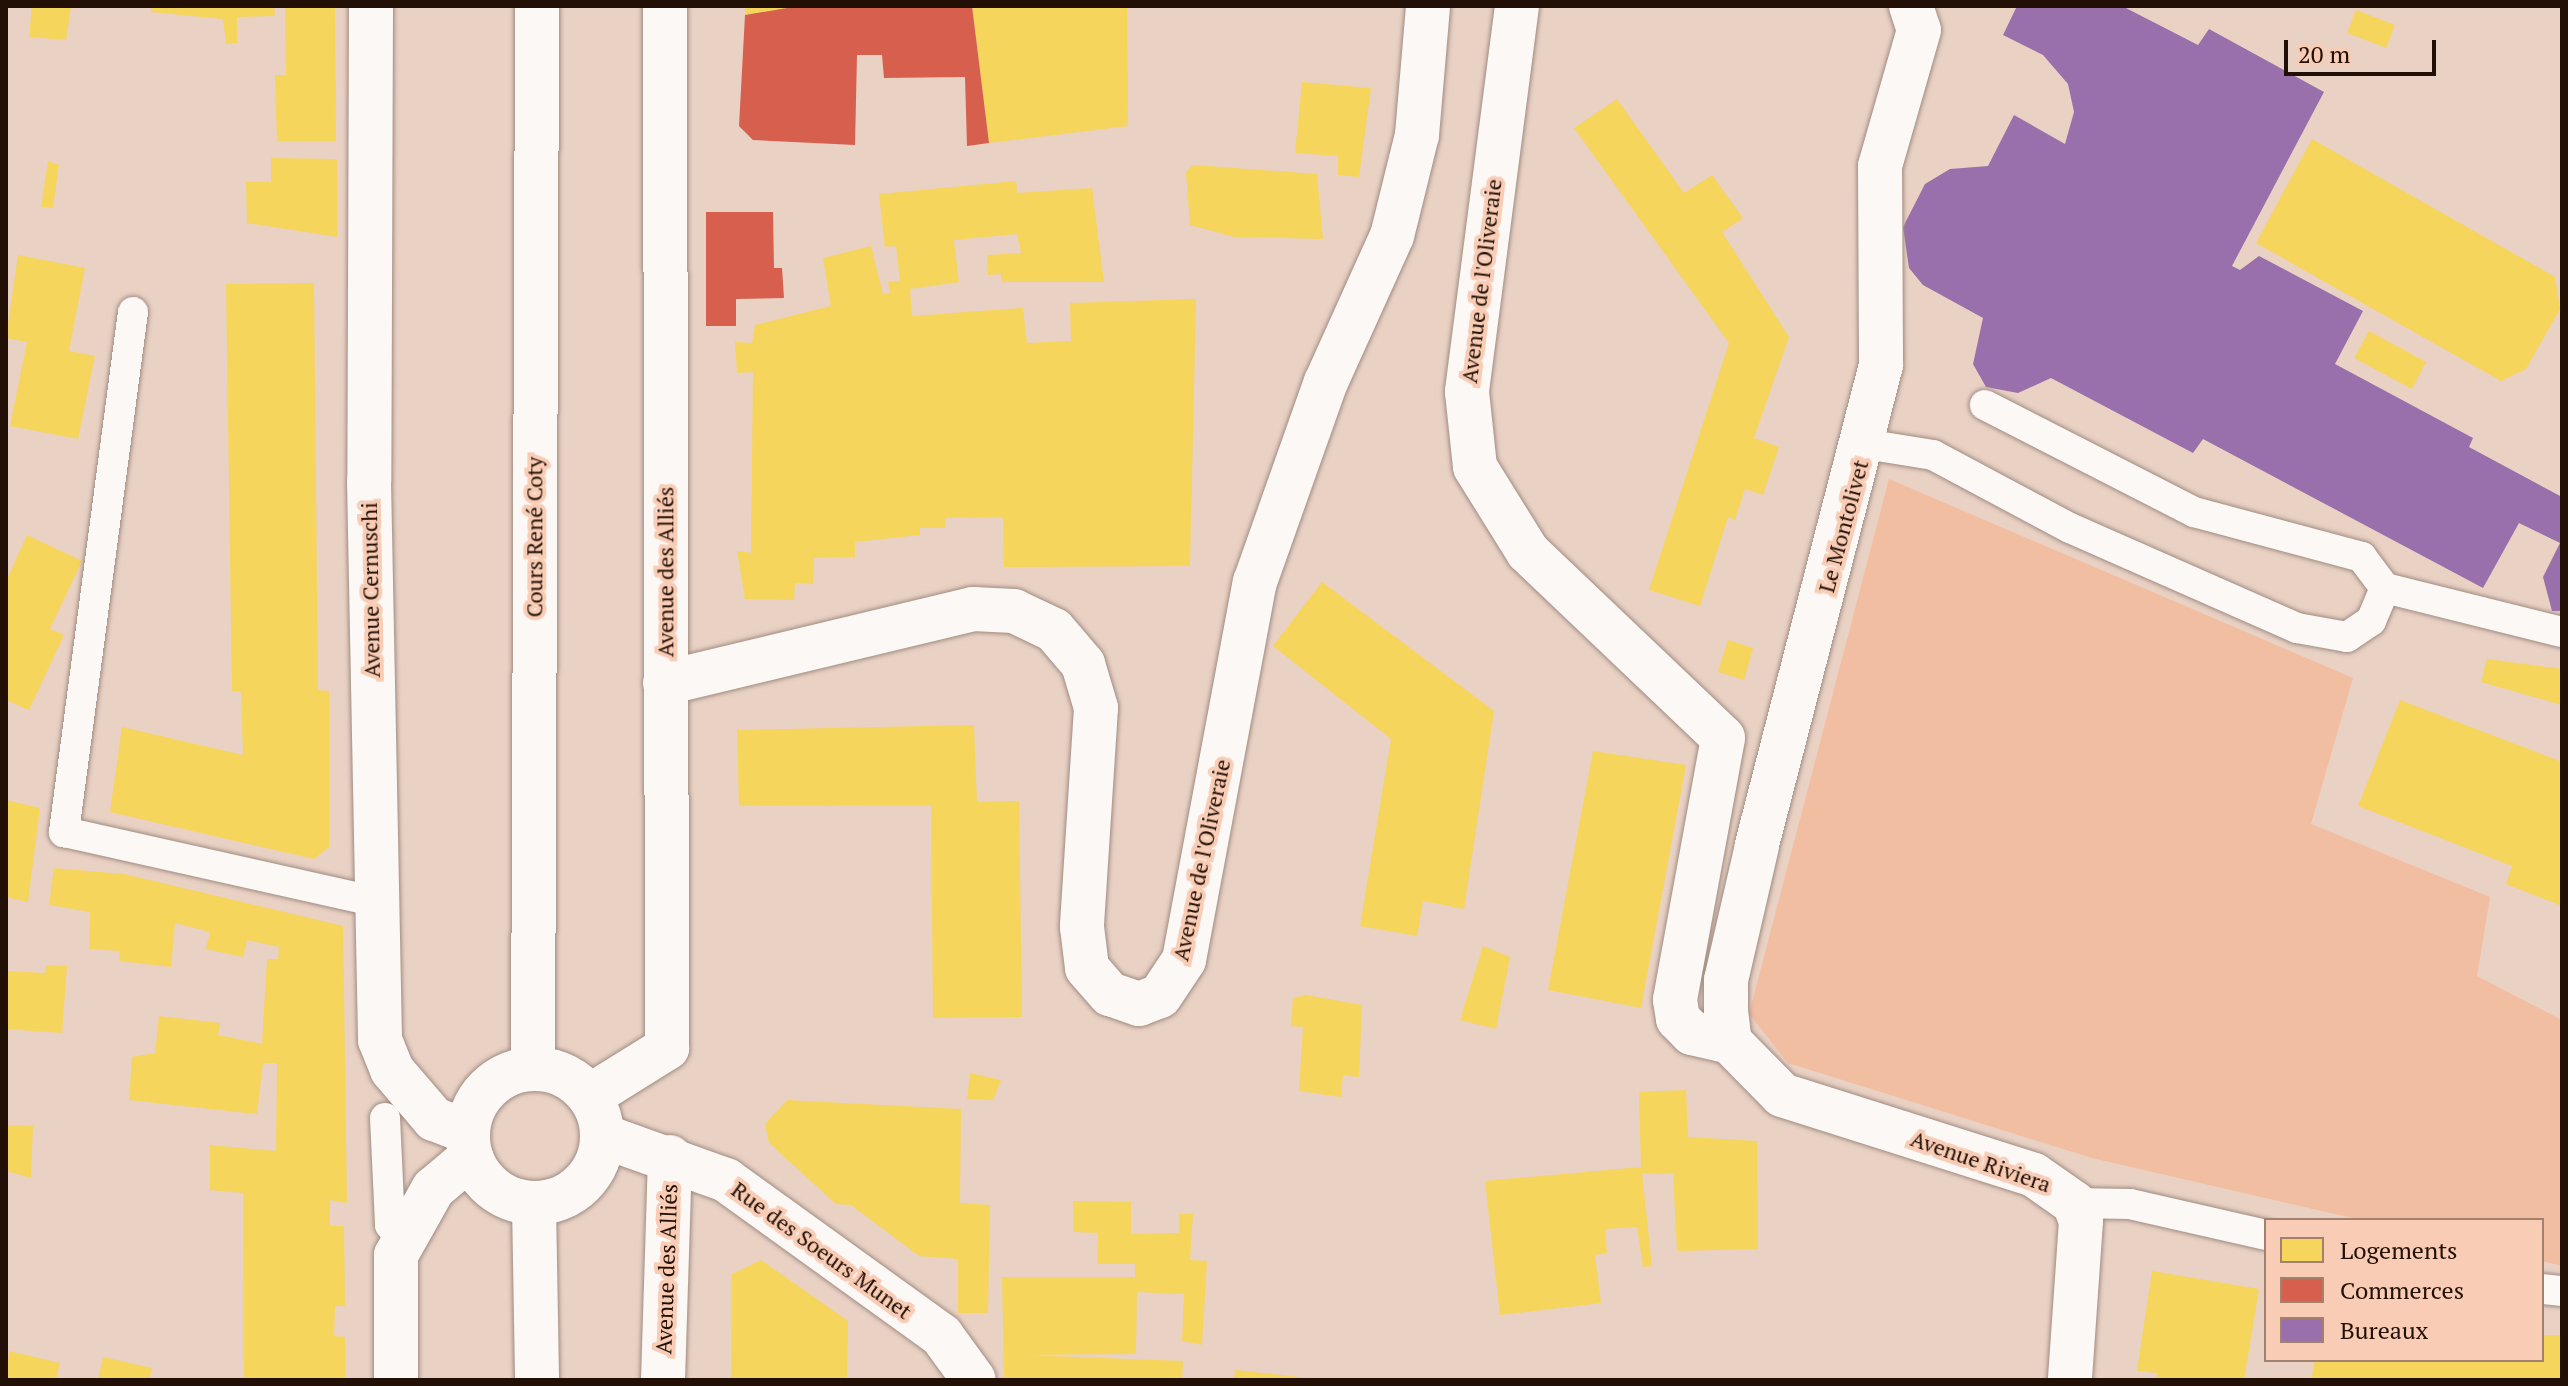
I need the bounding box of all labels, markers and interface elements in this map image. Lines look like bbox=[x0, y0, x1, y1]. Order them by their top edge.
scale bar bbox=[2288, 24, 2440, 74]
text: 20 m bbox=[2298, 38, 2350, 70]
street label: Avenue de l'Oliveraie bbox=[1455, 177, 1507, 385]
street label: Cours René Coty bbox=[521, 457, 547, 617]
street label: Le Montolivet bbox=[1813, 457, 1873, 595]
street label: Avenue des Alliés bbox=[652, 486, 678, 658]
street label: Avenue Cernuschi bbox=[355, 502, 385, 678]
street label: Avenue de l'Oliveraie bbox=[1167, 757, 1235, 963]
street label: Avenue Riviera bbox=[1907, 1125, 2055, 1197]
street label: Rue des Soeurs Munet bbox=[727, 1176, 917, 1324]
street label: Avenue des Alliés bbox=[650, 1183, 682, 1355]
legend bbox=[2264, 1218, 2544, 1362]
text: Logements bbox=[2340, 1234, 2457, 1266]
text: Commerces bbox=[2340, 1274, 2464, 1306]
text: Bureaux bbox=[2340, 1314, 2428, 1346]

